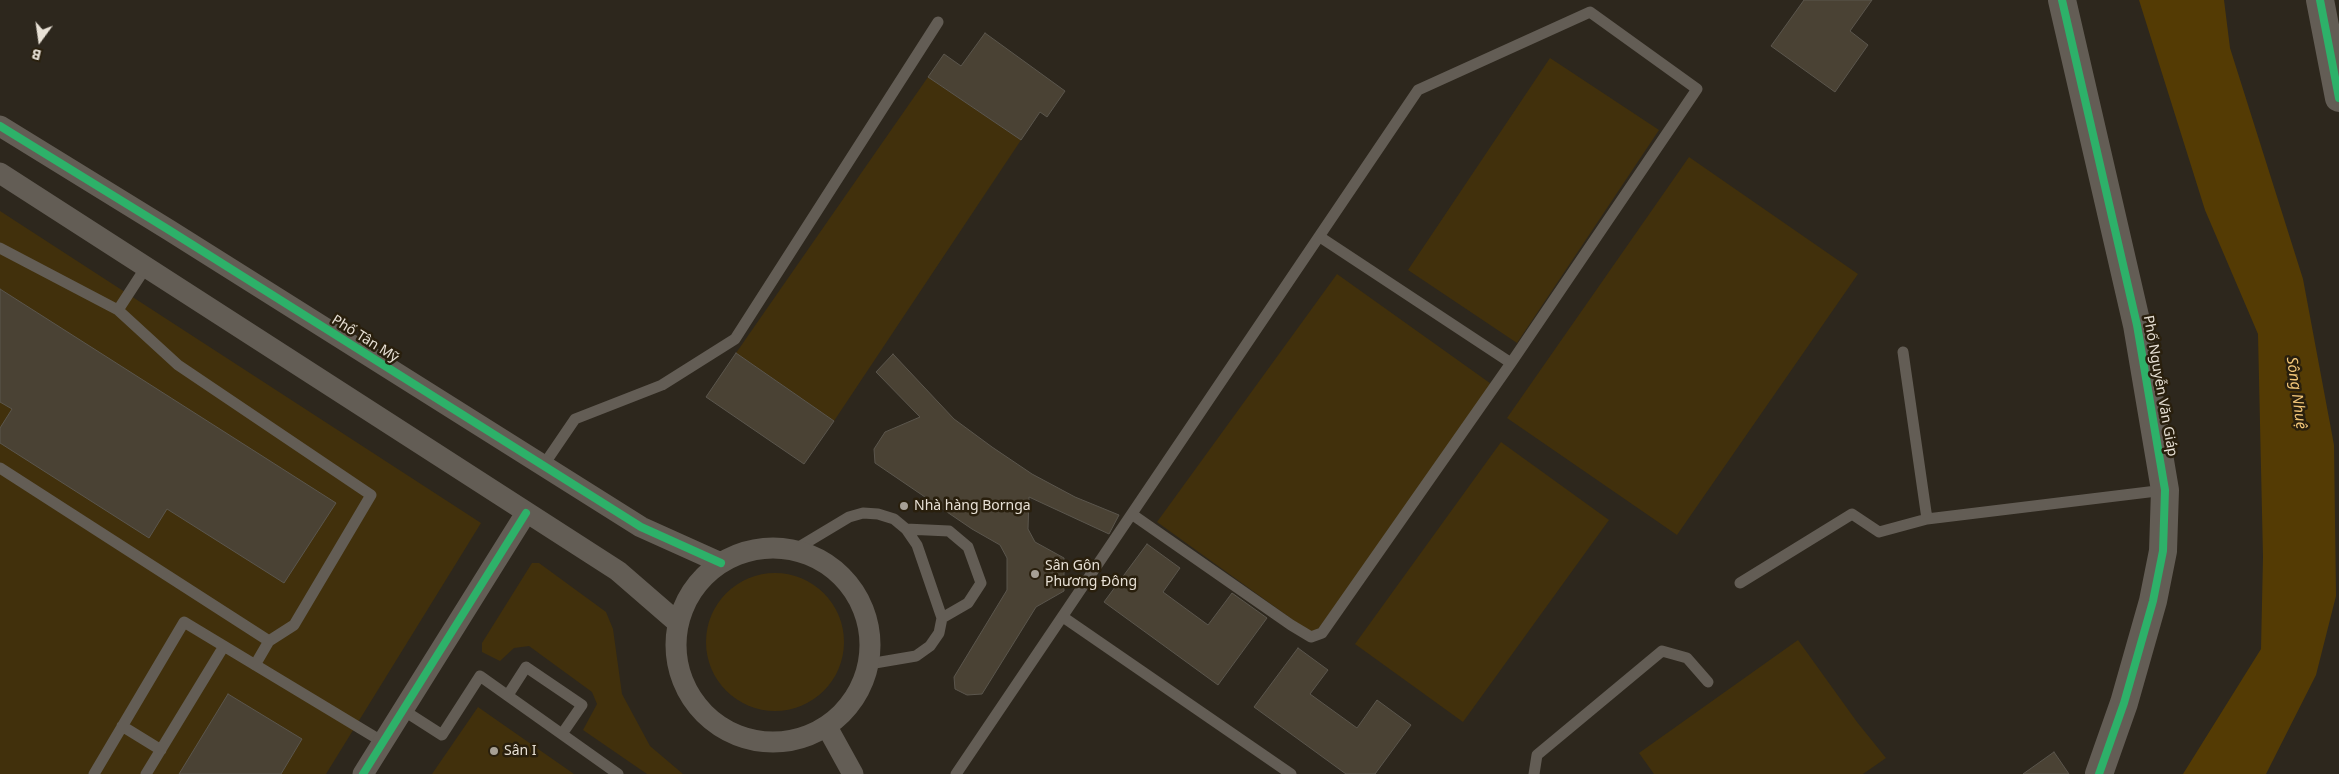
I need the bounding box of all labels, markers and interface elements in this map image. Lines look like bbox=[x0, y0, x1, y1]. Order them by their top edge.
north arrow bbox=[15, 15, 65, 65]
text: B bbox=[29, 45, 43, 65]
street label: Phố Tân Mỹ bbox=[328, 312, 402, 366]
street label: Phố Nguyễn Văn Giáp bbox=[2139, 314, 2181, 458]
water label: Sông Nhuệ bbox=[2282, 356, 2310, 430]
place label: Nhà hàng Bornga bbox=[914, 498, 1031, 514]
marker: Nhà hàng Bornga bbox=[898, 500, 910, 512]
place label: Sân Gôn Phương Đông bbox=[1045, 558, 1137, 590]
marker: Sân Gôn Phương Đông bbox=[1029, 568, 1041, 580]
place label: Sân I bbox=[504, 743, 537, 759]
marker: Sân I bbox=[488, 745, 500, 757]

